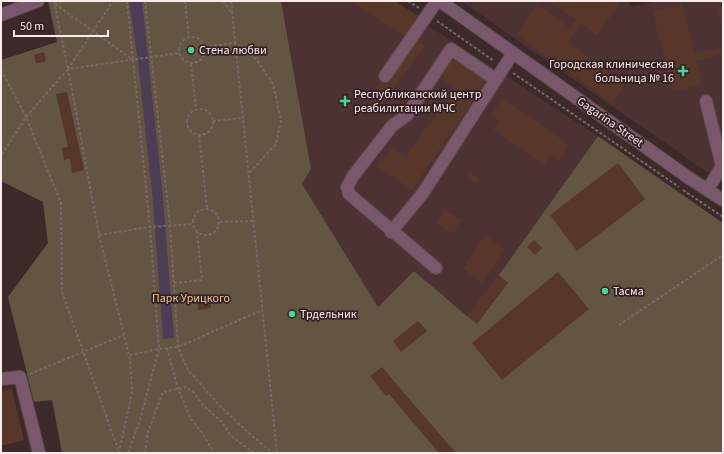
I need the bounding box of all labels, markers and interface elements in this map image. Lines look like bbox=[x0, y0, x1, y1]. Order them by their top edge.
scale bar bbox=[14, 12, 108, 38]
text: 50 m bbox=[20, 18, 44, 35]
place label: Стена любви bbox=[199, 42, 267, 59]
marker: Стена любви bbox=[186, 45, 196, 55]
place label: Городская клиническая больница № 16 bbox=[549, 56, 674, 87]
marker: Городская клиническая больница № 16 bbox=[677, 65, 689, 77]
place label: Республиканский центр реабилитации МЧС bbox=[354, 86, 482, 117]
street label: Gagarina Street bbox=[573, 93, 647, 151]
marker: Республиканский центр реабилитации МЧС bbox=[339, 95, 351, 107]
place label: Тасма bbox=[613, 283, 644, 300]
marker: Тасма bbox=[600, 286, 610, 296]
park label: Парк Урицкого bbox=[152, 290, 230, 307]
place label: Трдельник bbox=[300, 306, 357, 323]
marker: Трдельник bbox=[287, 309, 297, 319]

